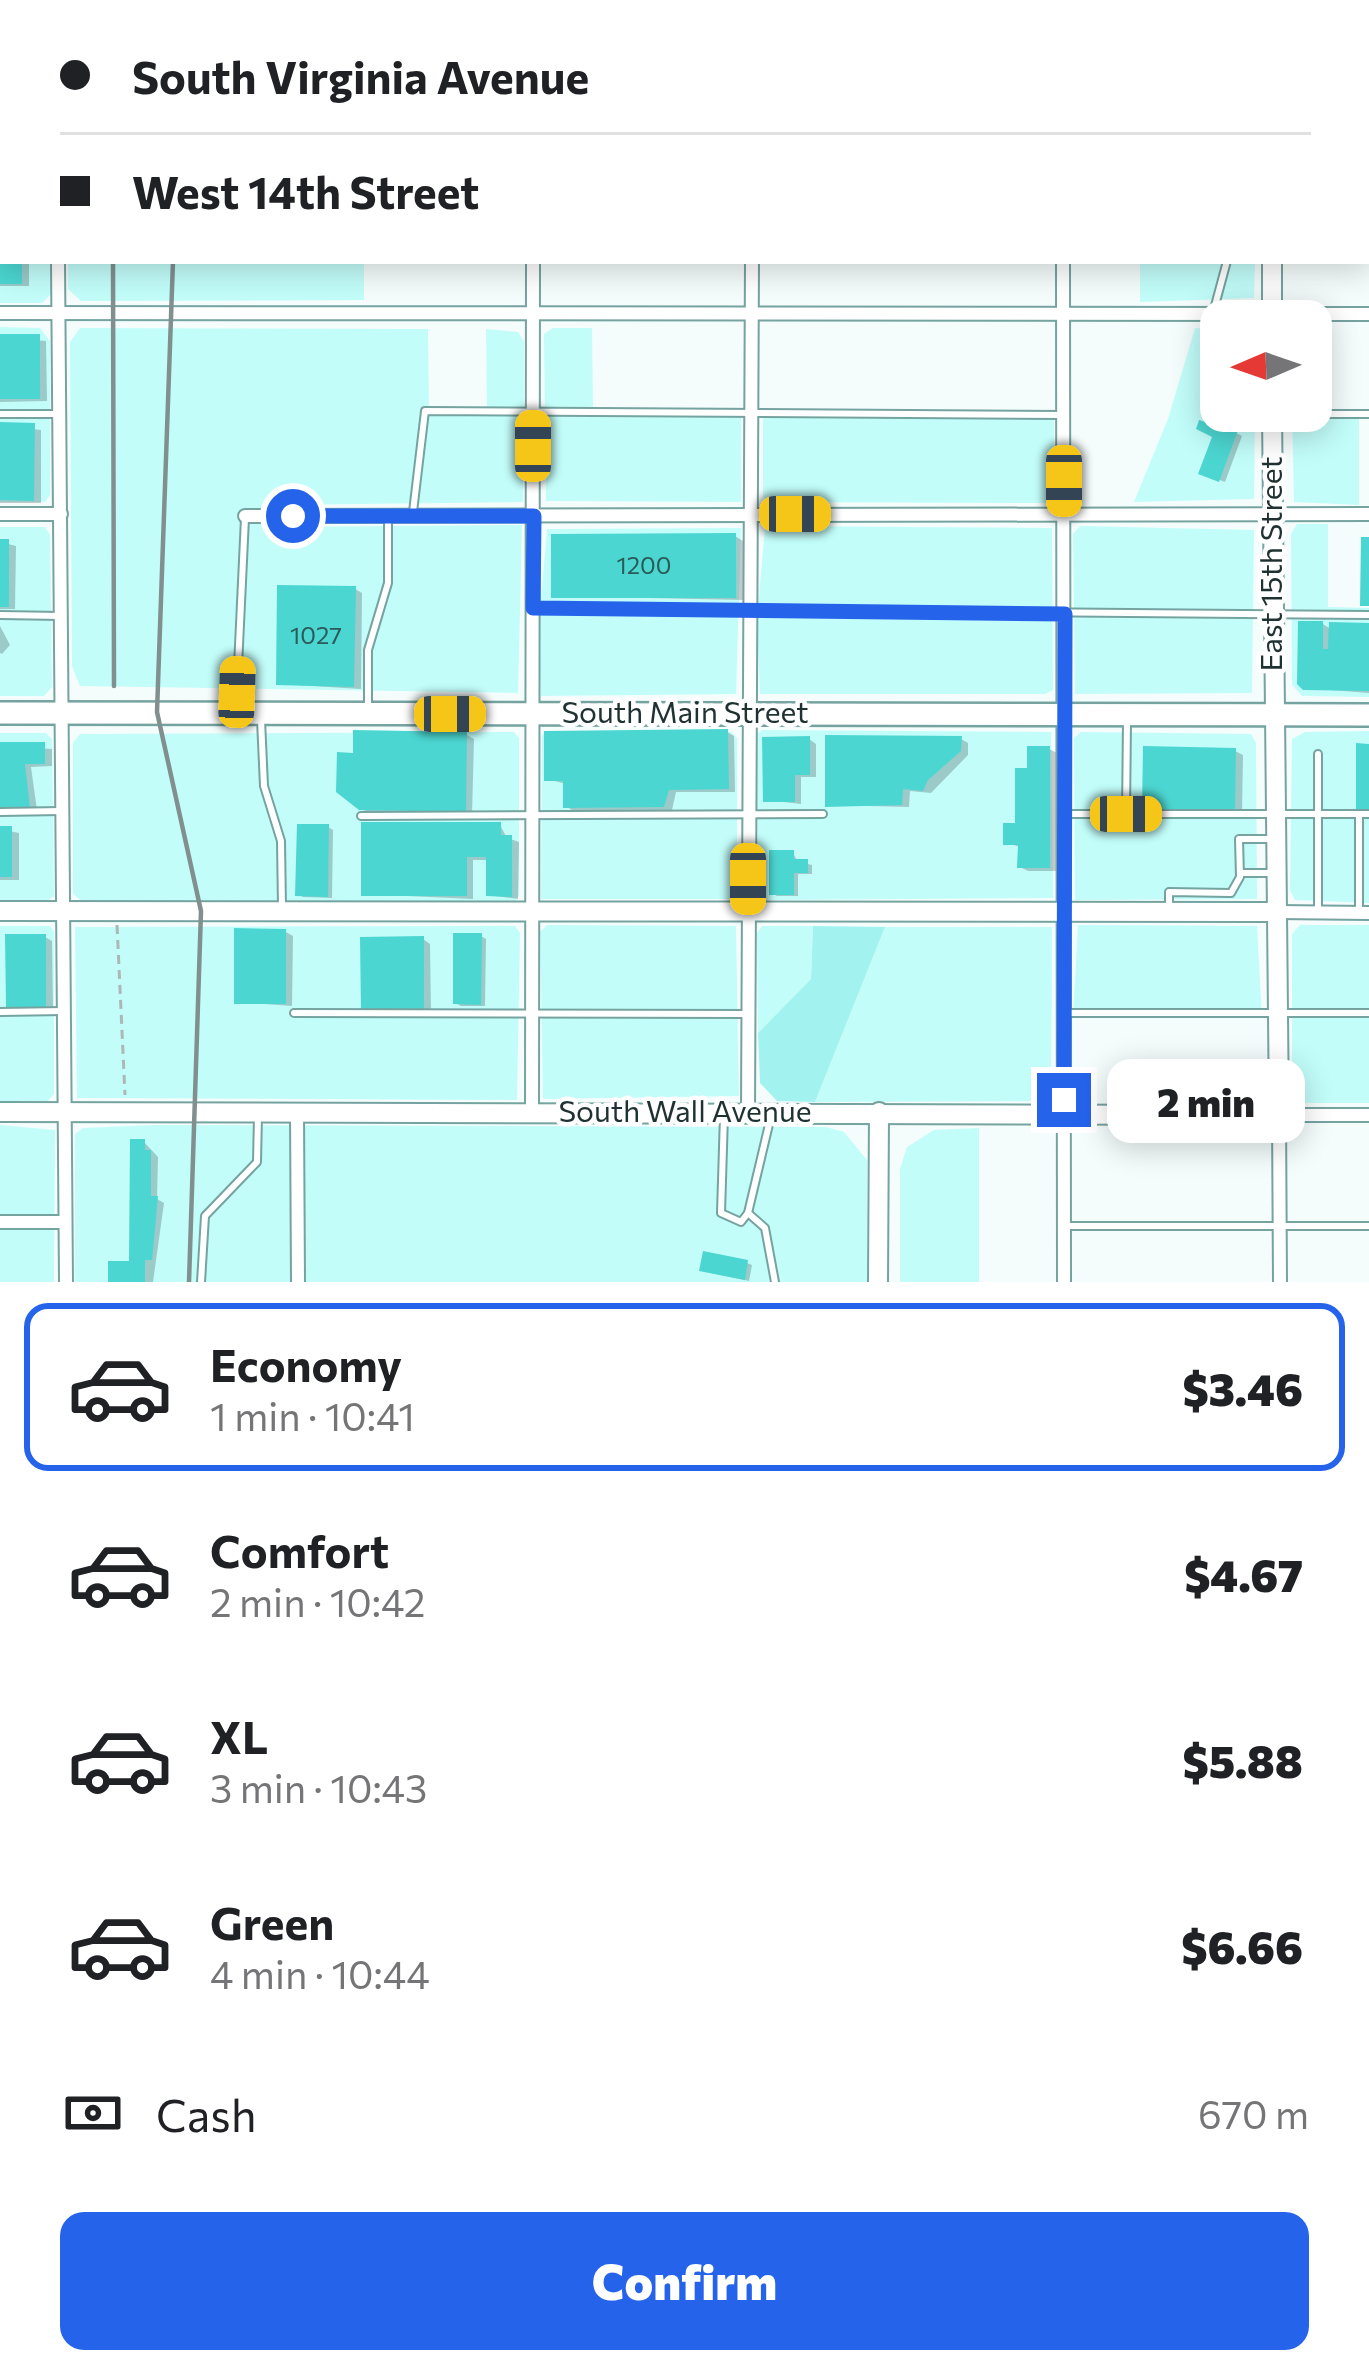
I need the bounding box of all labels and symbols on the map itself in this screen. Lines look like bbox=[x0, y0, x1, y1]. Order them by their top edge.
north arrow bbox=[1200, 300, 1332, 432]
car bbox=[515, 410, 551, 482]
car bbox=[1046, 445, 1082, 517]
street label: East 15th Street bbox=[1251, 456, 1288, 672]
route start bbox=[266, 489, 320, 543]
car bbox=[759, 496, 831, 532]
house number: 1200 bbox=[617, 550, 671, 579]
house number: 1027 bbox=[290, 620, 342, 649]
car bbox=[218, 655, 256, 729]
street label: South Main Street bbox=[561, 692, 809, 729]
car bbox=[414, 696, 486, 732]
car bbox=[1090, 796, 1162, 832]
car bbox=[730, 843, 766, 915]
callout: 2 min bbox=[1106, 1058, 1304, 1142]
route end bbox=[1037, 1073, 1091, 1127]
street label: South Wall Avenue bbox=[558, 1091, 812, 1128]

